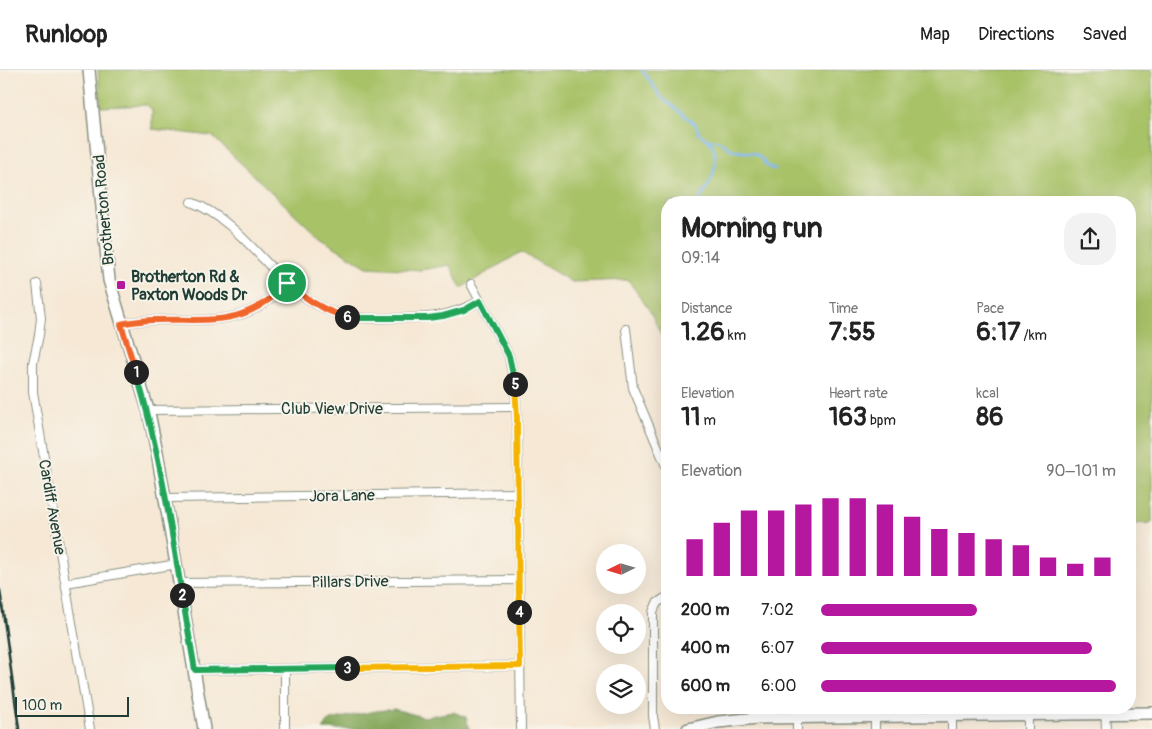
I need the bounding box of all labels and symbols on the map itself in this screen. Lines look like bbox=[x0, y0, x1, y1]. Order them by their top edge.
street label: Brotherton Road bbox=[89, 154, 119, 266]
pin bbox=[266, 262, 308, 304]
place label: Brotherton Rd & Paxton Woods Dr bbox=[131, 267, 247, 305]
marker: Brotherton Rd & Paxton Woods Dr bbox=[115, 279, 127, 291]
pin: 6 bbox=[334, 304, 360, 330]
pin: 1 bbox=[124, 360, 148, 384]
pin: 5 bbox=[502, 372, 528, 396]
street label: Club View Drive bbox=[281, 399, 383, 419]
street label: Cardiff Avenue bbox=[34, 458, 70, 557]
street label: Jora Lane bbox=[309, 485, 375, 507]
north arrow bbox=[596, 544, 646, 594]
street label: Pillars Drive bbox=[311, 571, 389, 593]
pin: 2 bbox=[170, 582, 194, 608]
pin: 4 bbox=[506, 600, 532, 624]
pin: 3 bbox=[334, 656, 360, 680]
scale bar bbox=[15, 694, 129, 717]

